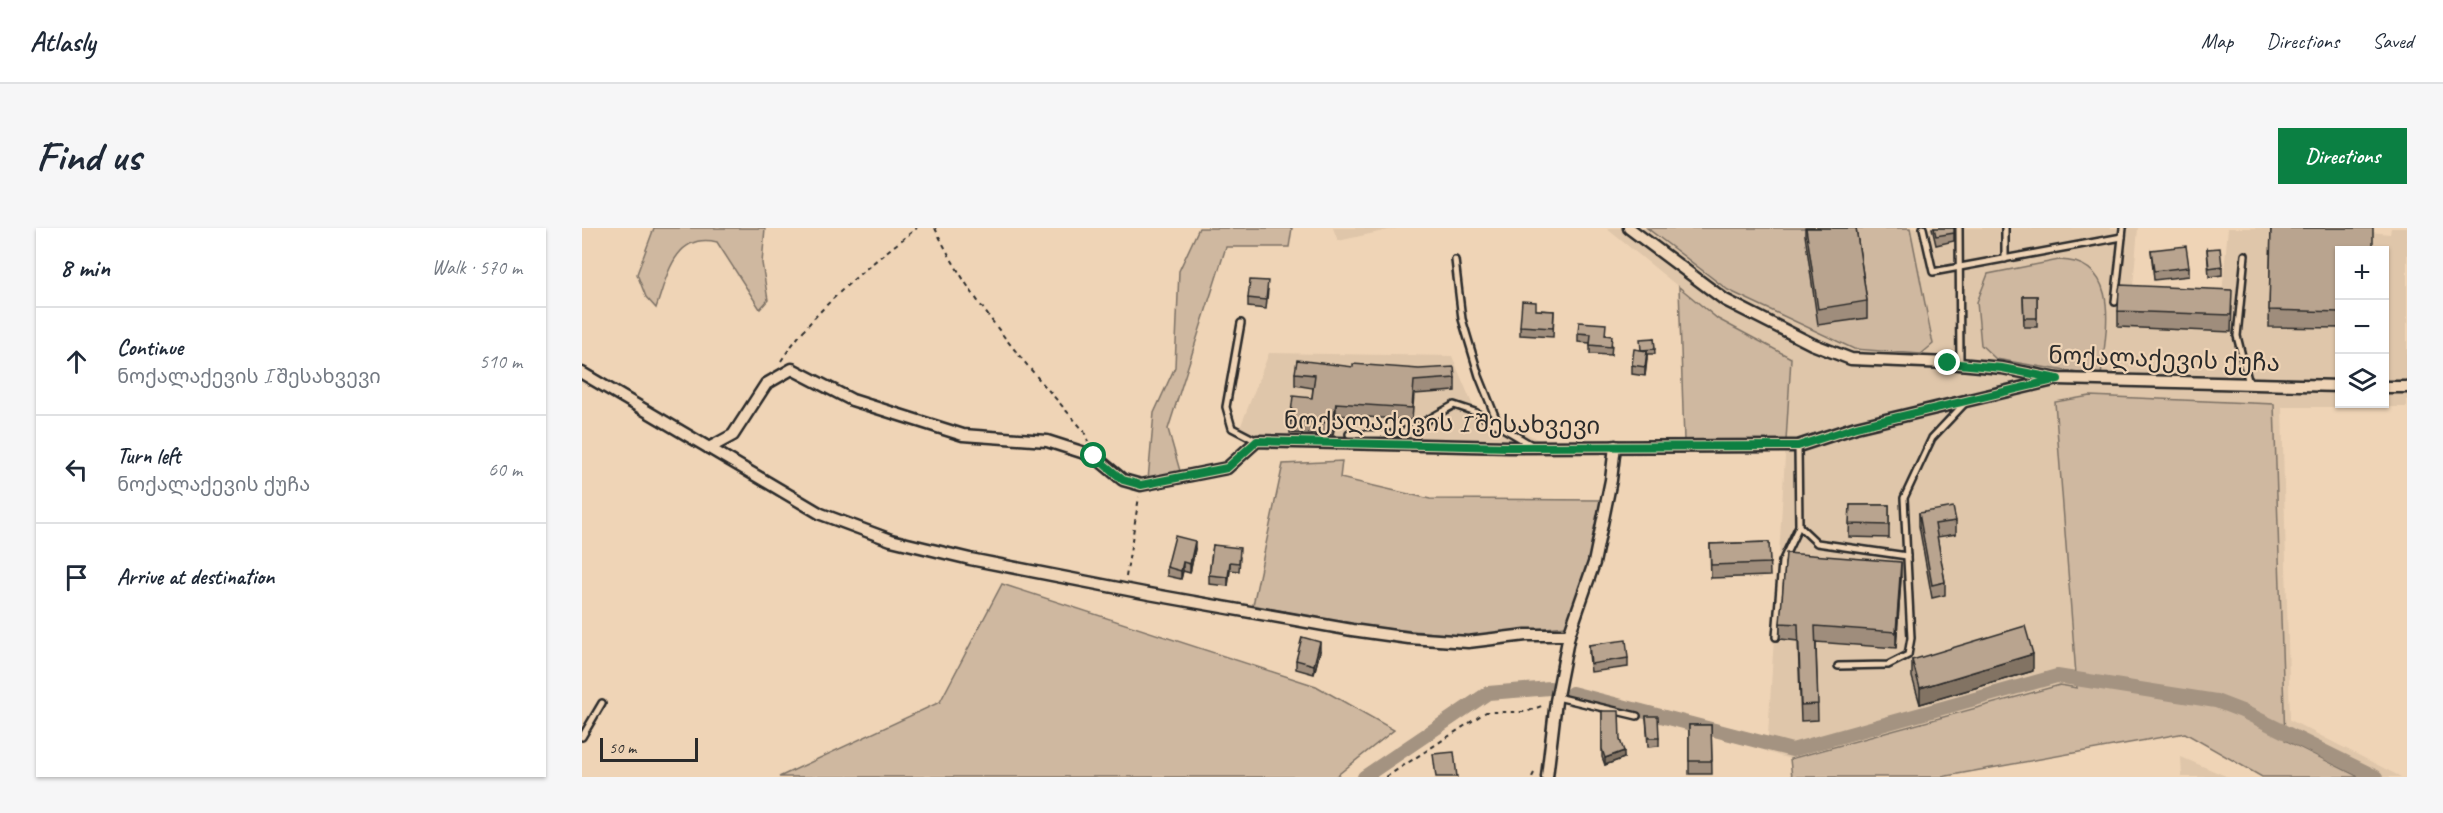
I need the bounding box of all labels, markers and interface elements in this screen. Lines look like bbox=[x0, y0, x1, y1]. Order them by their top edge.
text: Atlasly bbox=[30, 24, 95, 59]
text: Map bbox=[2201, 28, 2233, 54]
text: Directions bbox=[2266, 28, 2339, 54]
text: Saved bbox=[2372, 28, 2413, 54]
button: Directions bbox=[2278, 128, 2407, 184]
text: Find us bbox=[36, 130, 141, 183]
map controls bbox=[2335, 246, 2389, 408]
button: + bbox=[2335, 246, 2389, 300]
text: 8 min bbox=[60, 251, 110, 284]
text: Walk · 570 m bbox=[432, 255, 522, 280]
button: − bbox=[2335, 300, 2389, 354]
text: Continue bbox=[117, 334, 183, 362]
street label: ნოქალაქევის ქუჩა bbox=[2048, 340, 2280, 378]
icon: ahead bbox=[60, 345, 93, 378]
text: 510 m bbox=[479, 349, 522, 374]
route end bbox=[1934, 349, 1960, 375]
button: layers bbox=[2335, 354, 2389, 408]
text: ნოქალაქევის I შესახვევი bbox=[117, 364, 381, 389]
street label: ნოქალაქევის I შესახვევი bbox=[1283, 405, 1601, 441]
text: Turn left bbox=[117, 442, 181, 470]
route start bbox=[1080, 442, 1106, 468]
icon: left bbox=[60, 453, 93, 486]
text: 60 m bbox=[488, 457, 522, 482]
text: ნოქალაქევის ქუჩა bbox=[117, 472, 310, 497]
icon: arrive bbox=[60, 561, 93, 594]
text: Arrive at destination bbox=[117, 563, 274, 591]
scale bar bbox=[600, 735, 698, 762]
text: 50 m bbox=[609, 738, 636, 758]

